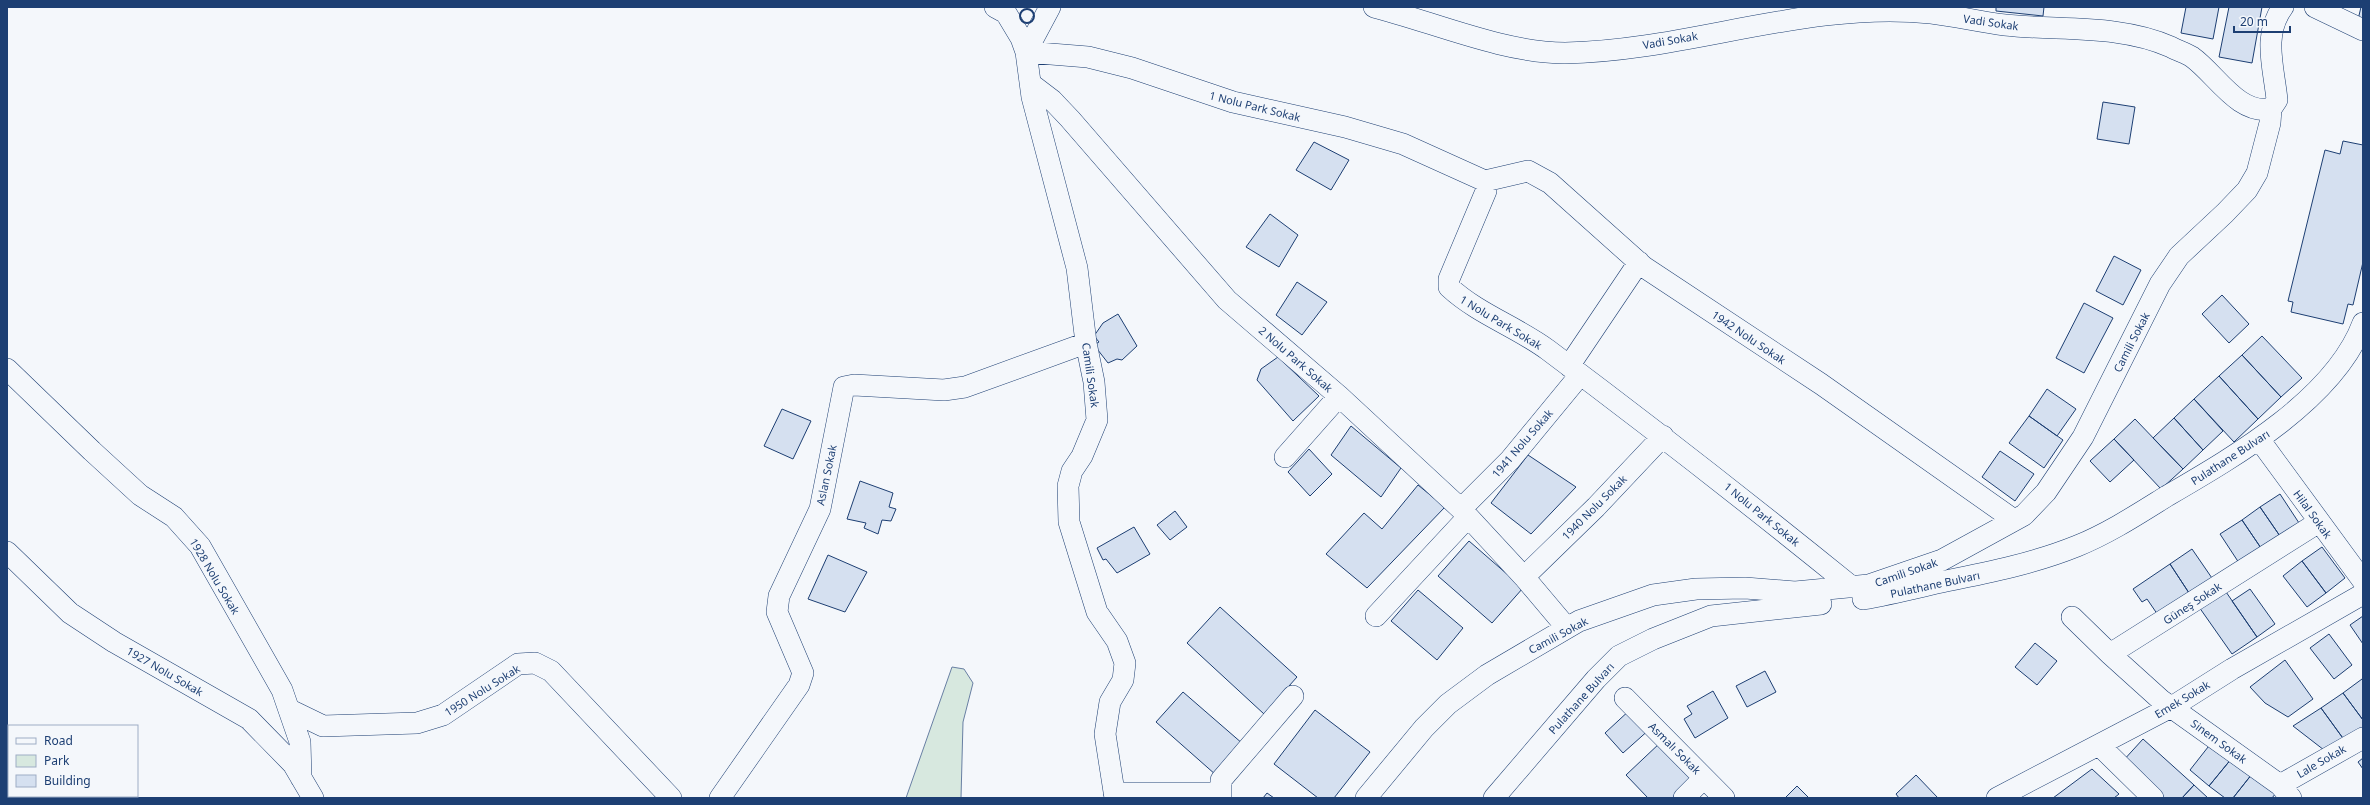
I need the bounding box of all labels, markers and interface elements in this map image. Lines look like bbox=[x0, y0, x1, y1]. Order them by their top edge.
scale bar bbox=[2234, 8, 2290, 34]
street label: Vadi Sokak bbox=[1962, 11, 2020, 33]
text: 20 m bbox=[2240, 13, 2268, 30]
street label: Vadi Sokak bbox=[1641, 28, 1699, 52]
street label: 1 Nolu Park Sokak bbox=[1208, 87, 1302, 125]
street label: 1 Nolu Park Sokak bbox=[1457, 292, 1545, 353]
street label: 1942 Nolu Sokak bbox=[1709, 307, 1789, 367]
street label: Camili Sokak bbox=[2109, 309, 2153, 375]
street label: 2 Nolu Park Sokak bbox=[1256, 323, 1336, 395]
street label: Camili Sokak bbox=[1079, 342, 1103, 409]
street label: 1941 Nolu Sokak bbox=[1488, 405, 1556, 480]
street label: Pulathane Bulvarı bbox=[2188, 426, 2272, 488]
street label: Aslan Sokak bbox=[812, 443, 840, 507]
street label: 1940 Nolu Sokak bbox=[1558, 471, 1630, 543]
street label: 1 Nolu Park Sokak bbox=[1721, 479, 1803, 549]
street label: Hilal Sokak bbox=[2290, 487, 2336, 541]
street label: 1928 Nolu Sokak bbox=[186, 535, 244, 617]
street label: Camili Sokak bbox=[1873, 554, 1939, 590]
street label: Pulathane Bulvarı bbox=[1889, 567, 1981, 601]
street label: Güneş Sokak bbox=[2160, 579, 2224, 627]
street label: Camili Sokak bbox=[1526, 613, 1590, 657]
street label: 1927 Nolu Sokak bbox=[124, 643, 206, 699]
street label: Pulathane Bulvarı bbox=[1545, 659, 1617, 737]
street label: 1950 Nolu Sokak bbox=[441, 661, 523, 719]
street label: Emek Sokak bbox=[2152, 677, 2213, 721]
street label: Sinem Sokak bbox=[2188, 716, 2250, 766]
street label: Asmalı Sokak bbox=[1646, 719, 1704, 777]
legend bbox=[8, 725, 138, 797]
text: Road bbox=[44, 732, 73, 749]
street label: Lale Sokak bbox=[2294, 741, 2348, 781]
text: Park bbox=[44, 752, 70, 769]
text: Building bbox=[44, 772, 91, 789]

